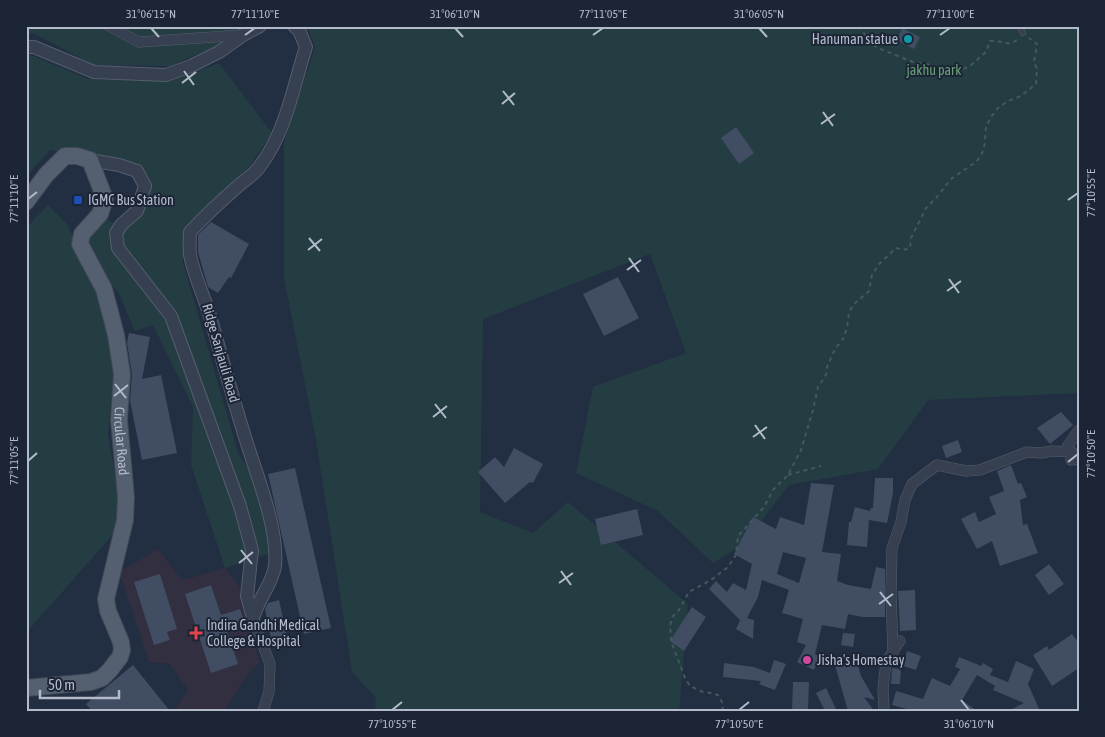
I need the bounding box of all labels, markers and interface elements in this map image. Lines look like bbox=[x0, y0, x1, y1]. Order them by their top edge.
text: 31°06'15"N bbox=[126, 7, 176, 21]
text: 77°11'10"E bbox=[231, 7, 279, 21]
text: 31°06'10"N bbox=[430, 7, 480, 21]
text: 77°11'05"E bbox=[579, 7, 627, 21]
text: 31°06'05"N bbox=[734, 7, 784, 21]
text: 77°11'00"E bbox=[926, 7, 974, 21]
place label: Hanuman statue bbox=[812, 31, 898, 47]
marker: Hanuman statue bbox=[902, 33, 914, 45]
park label: jakhu park bbox=[906, 62, 961, 78]
text: 77°10'55"E bbox=[1084, 169, 1098, 217]
text: 77°11'10"E bbox=[7, 175, 21, 223]
place label: IGMC Bus Station bbox=[88, 192, 174, 208]
marker: IGMC Bus Station bbox=[72, 194, 84, 206]
street label: Ridge Sanjauli Road bbox=[199, 302, 243, 404]
street label: Circular Road bbox=[111, 406, 132, 476]
text: 77°10'50"E bbox=[1084, 430, 1098, 478]
text: 77°11'05"E bbox=[7, 437, 21, 485]
place label: Indira Gandhi Medical College & Hospital bbox=[207, 617, 320, 649]
marker: Indira Gandhi Medical College & Hospital bbox=[189, 626, 203, 640]
place label: Jisha's Homestay bbox=[817, 652, 905, 668]
marker: Jisha's Homestay bbox=[801, 654, 813, 666]
scale bar bbox=[40, 667, 119, 699]
text: 50 m bbox=[48, 676, 75, 693]
text: 77°10'55"E bbox=[368, 717, 416, 731]
text: 77°10'50"E bbox=[715, 717, 763, 731]
text: 31°06'10"N bbox=[944, 717, 994, 731]

